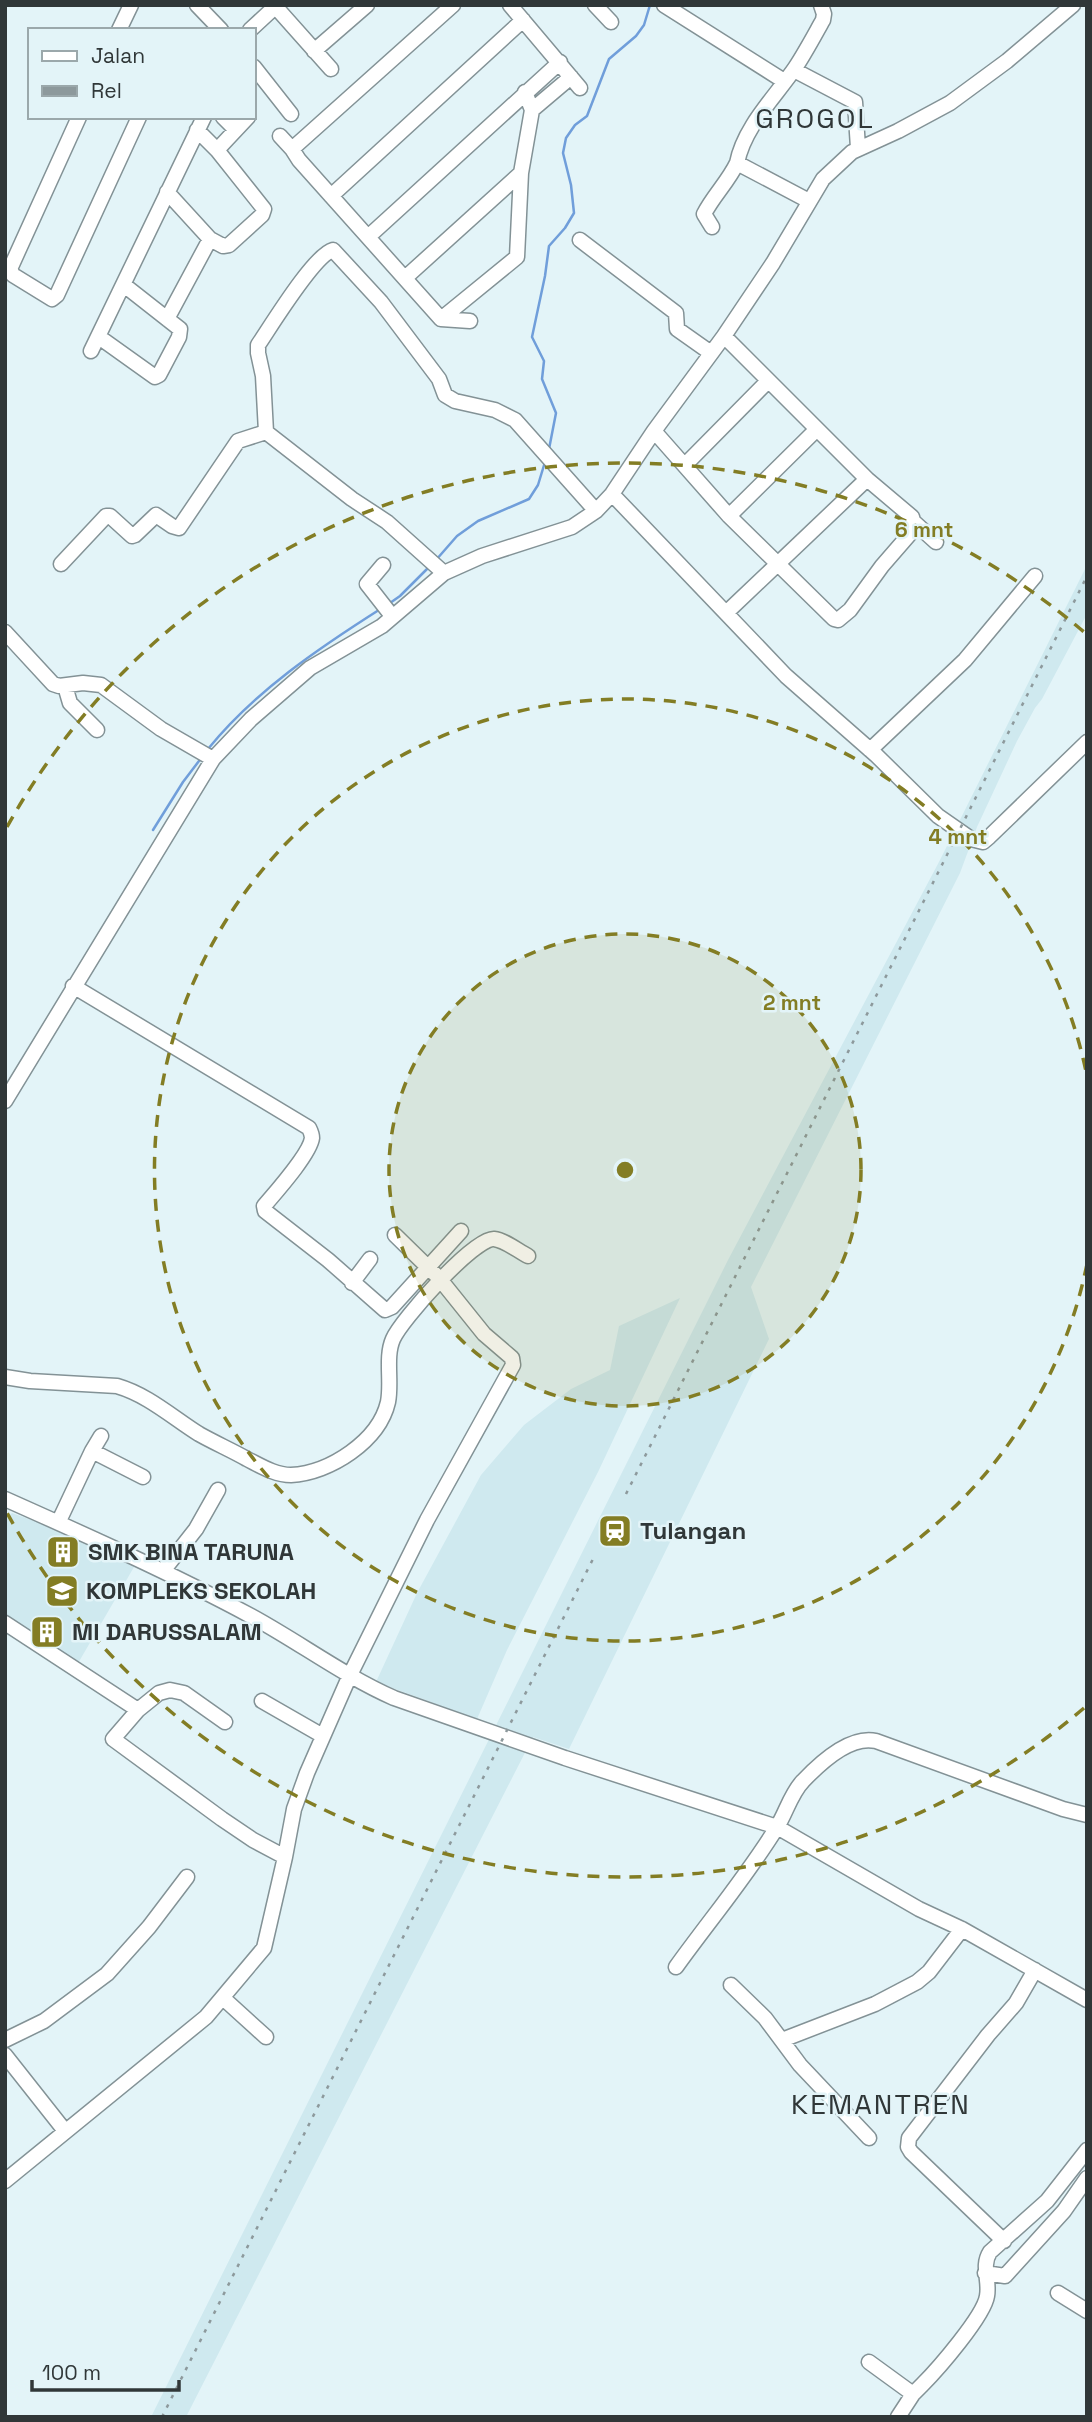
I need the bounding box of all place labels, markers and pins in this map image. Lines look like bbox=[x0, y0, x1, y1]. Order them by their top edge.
centre of rings bbox=[613, 1158, 637, 1182]
station icon: Tulangan bbox=[596, 1512, 634, 1550]
place label: Tulangan bbox=[640, 1515, 746, 1546]
building icon: SMK BINA TARUNA bbox=[44, 1533, 82, 1571]
place label: SMK BINA TARUNA bbox=[88, 1536, 294, 1567]
school or university icon: KOMPLEKS SEKOLAH bbox=[43, 1572, 81, 1610]
place label: KOMPLEKS SEKOLAH bbox=[86, 1575, 316, 1606]
building icon: MI DARUSSALAM bbox=[28, 1613, 66, 1651]
place label: MI DARUSSALAM bbox=[72, 1616, 262, 1647]

